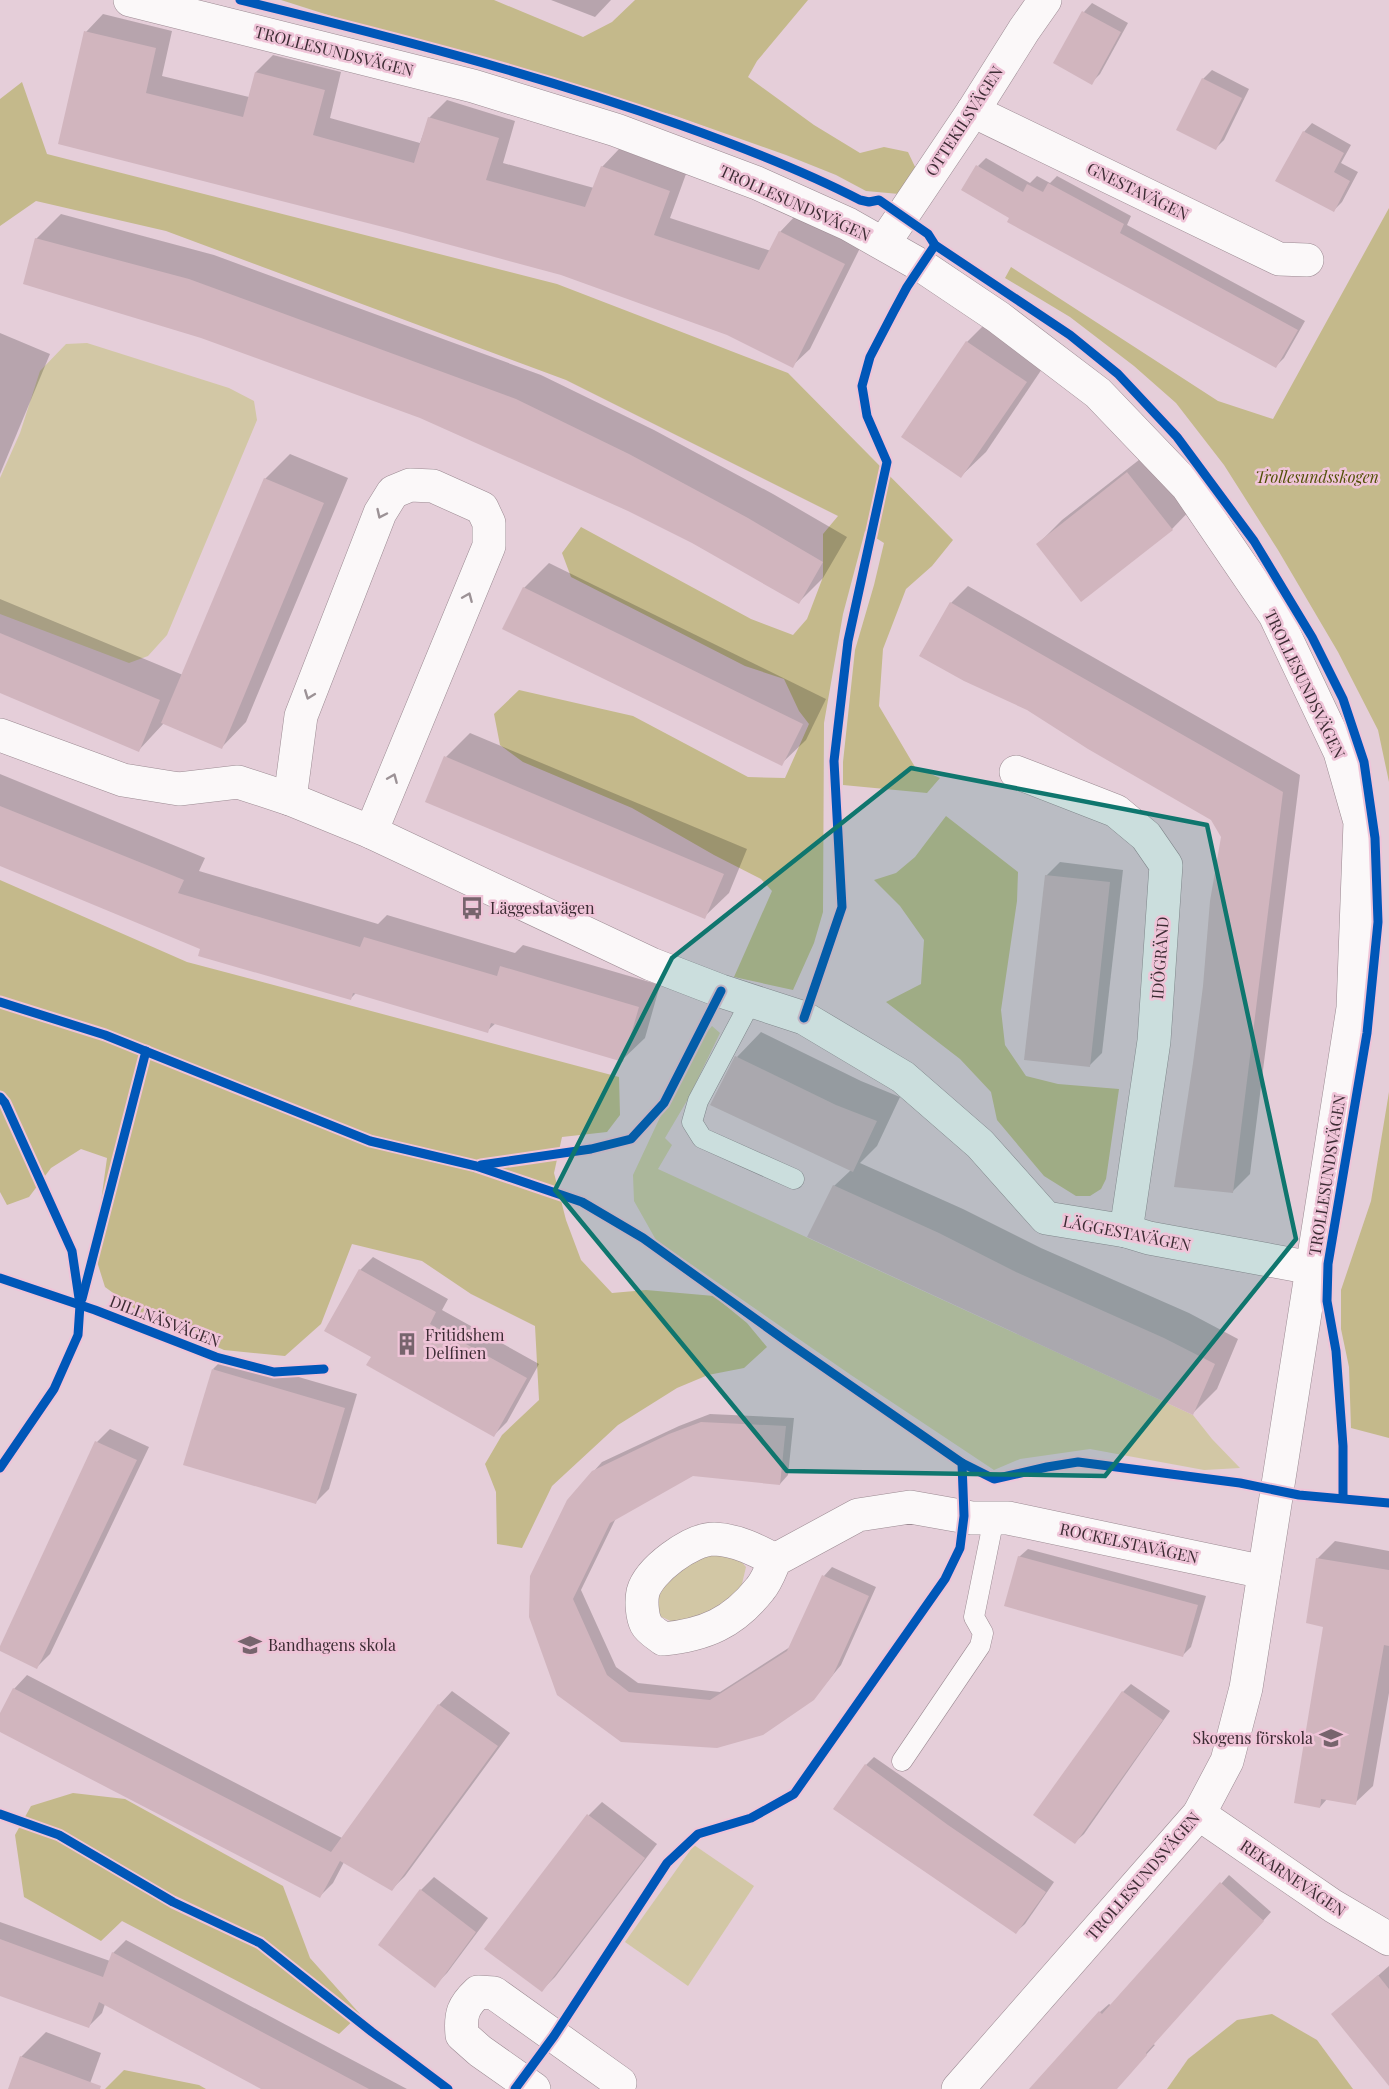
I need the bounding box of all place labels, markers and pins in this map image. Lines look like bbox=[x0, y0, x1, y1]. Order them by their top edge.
bus stop icon: Läggestavägen bbox=[459, 895, 485, 921]
place label: Läggestavägen bbox=[490, 897, 595, 918]
place label: Fritidshem Delfinen bbox=[425, 1324, 504, 1363]
building icon: Fritidshem Delfinen bbox=[394, 1331, 420, 1357]
school or university icon: Bandhagens skola bbox=[237, 1632, 263, 1658]
place label: Bandhagens skola bbox=[268, 1634, 396, 1655]
school or university icon: Skogens förskola bbox=[1318, 1725, 1344, 1751]
place label: Skogens förskola bbox=[1193, 1727, 1313, 1748]

